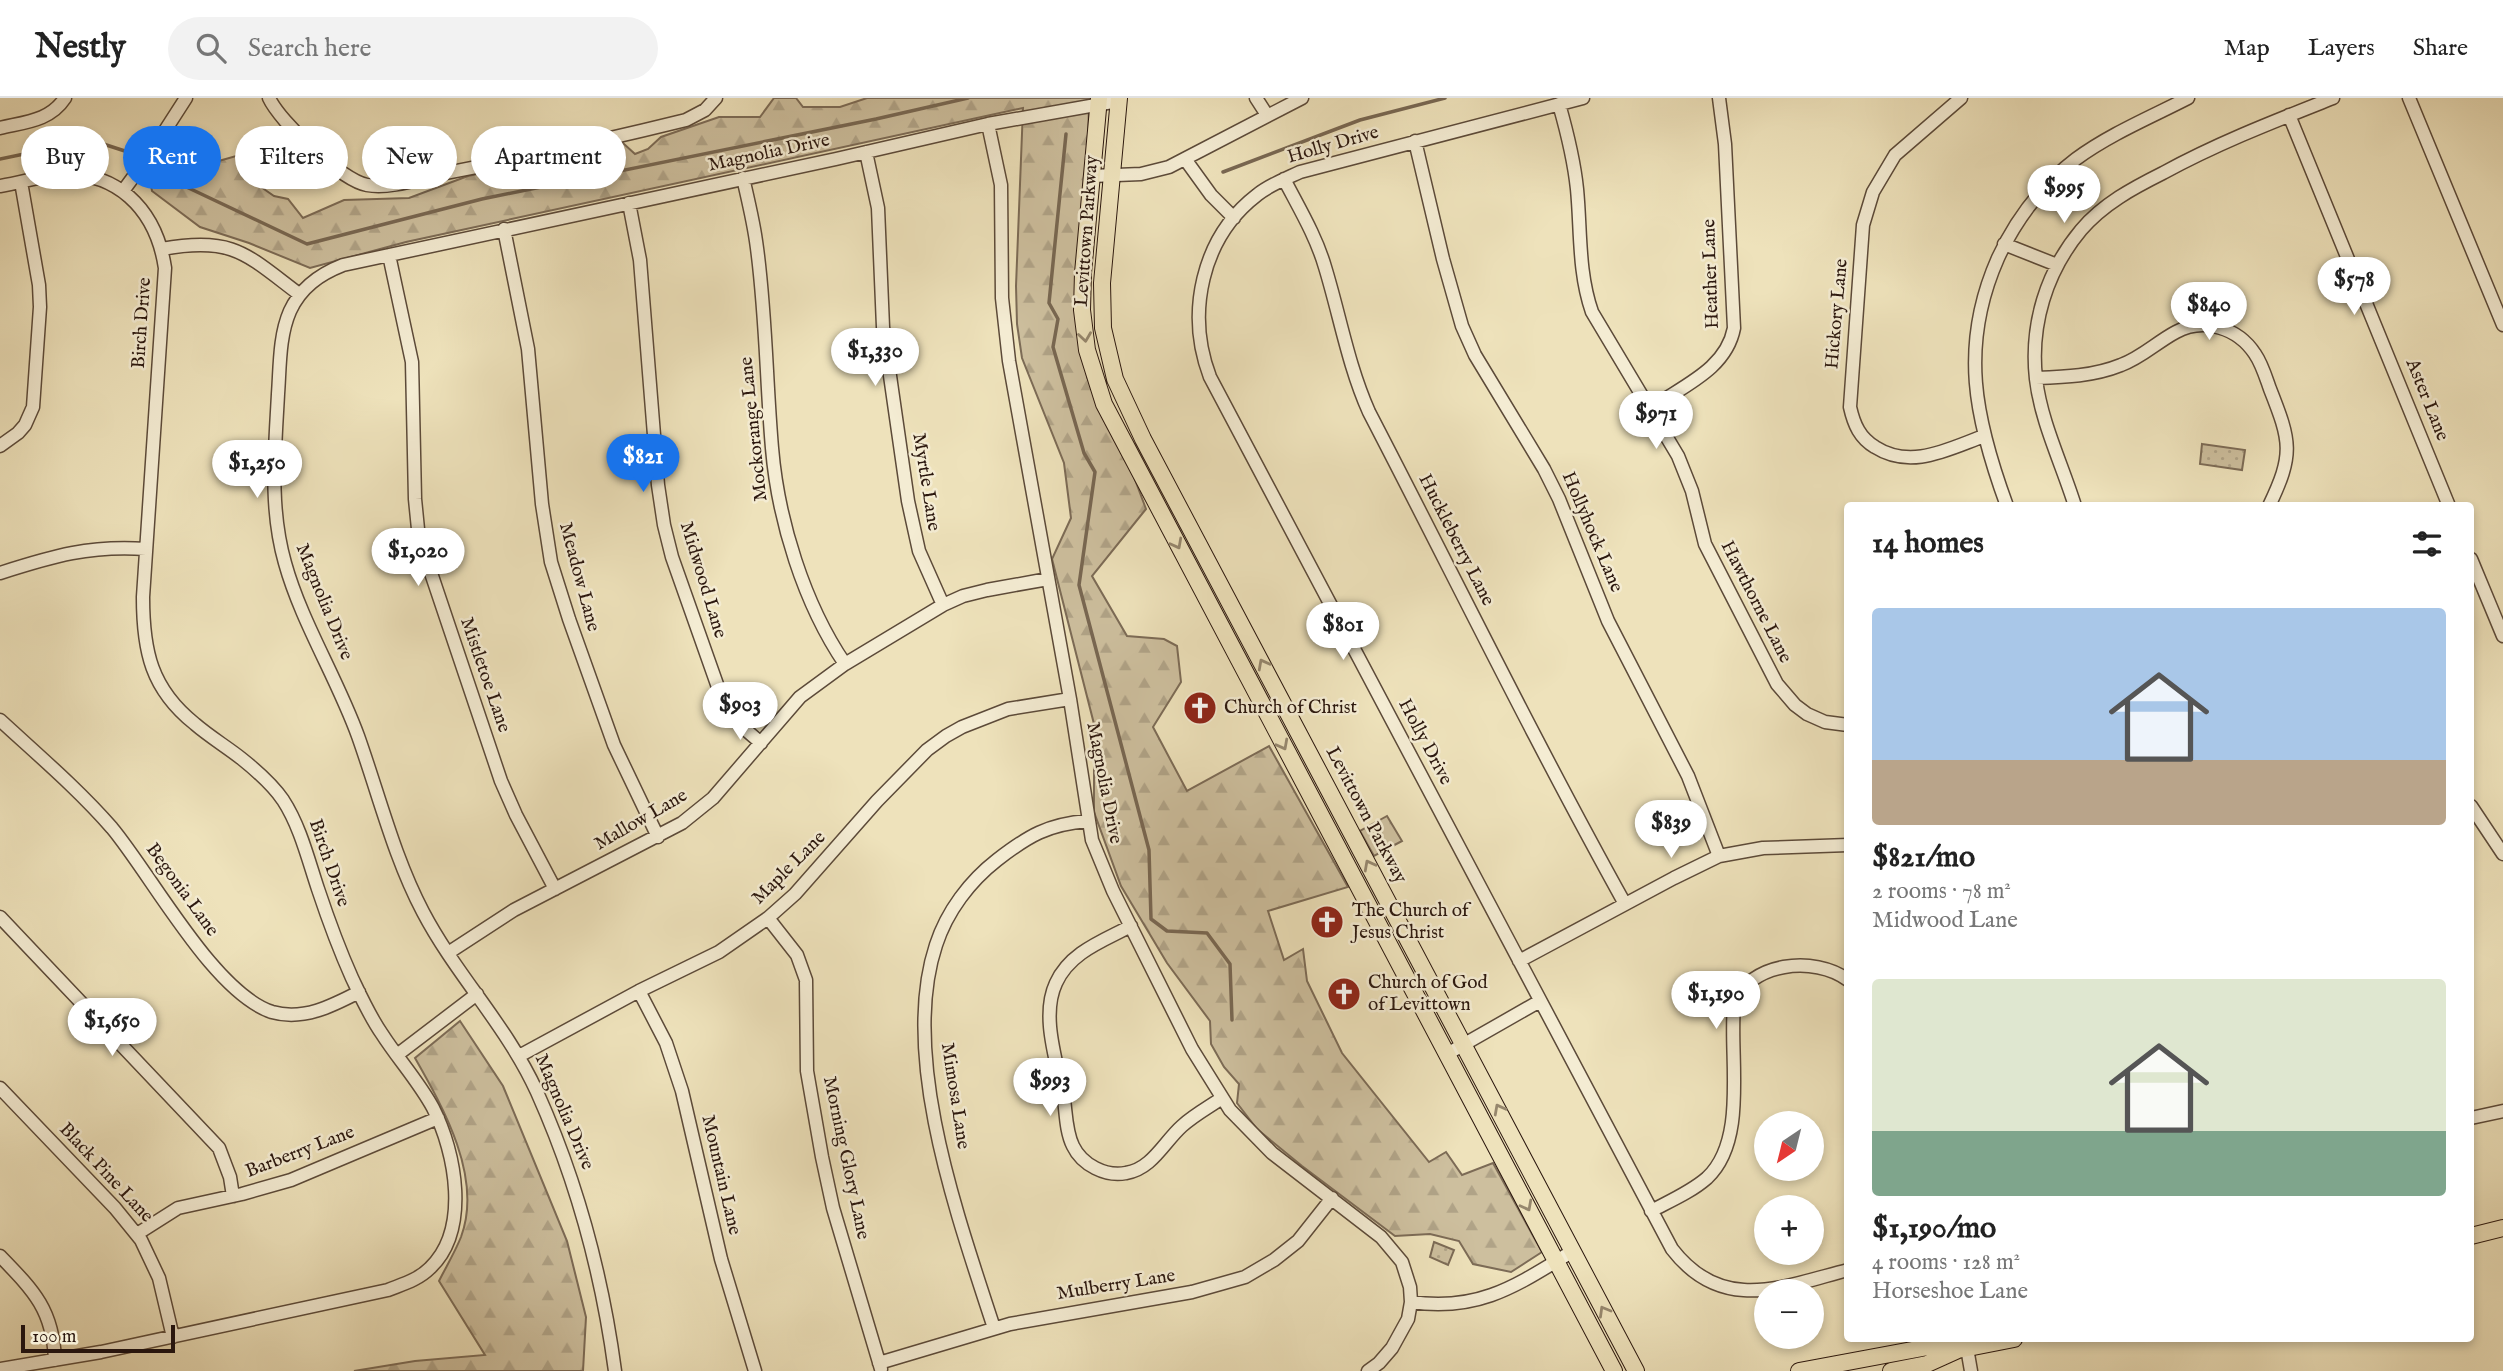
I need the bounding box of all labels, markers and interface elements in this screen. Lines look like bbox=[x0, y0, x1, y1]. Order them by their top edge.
search box bbox=[168, 17, 658, 80]
text: Nestly bbox=[35, 27, 126, 69]
icon: search bbox=[192, 29, 230, 67]
text: Search here bbox=[248, 32, 372, 65]
text: Map bbox=[2224, 33, 2270, 64]
text: Layers bbox=[2308, 33, 2375, 64]
text: Share bbox=[2413, 33, 2468, 64]
street label: Holly Drive bbox=[1284, 120, 1382, 170]
chip: Buy bbox=[21, 126, 109, 189]
chip: Rent bbox=[123, 126, 221, 189]
chip: Filters bbox=[235, 126, 348, 189]
chip: New bbox=[362, 126, 457, 189]
chip: Apartment bbox=[471, 126, 626, 189]
street label: Magnolia Drive bbox=[706, 128, 832, 178]
street label: Levittown Parkway bbox=[1070, 154, 1104, 307]
pin: $995 bbox=[2023, 166, 2105, 225]
text: $995 bbox=[2043, 173, 2085, 202]
street label: Heather Lane bbox=[1697, 218, 1725, 329]
street label: Hickory Lane bbox=[1820, 258, 1854, 370]
pin: $578 bbox=[2313, 258, 2395, 317]
text: $578 bbox=[2334, 265, 2374, 294]
street label: Birch Drive bbox=[127, 276, 157, 369]
pin: $840 bbox=[2168, 282, 2250, 342]
text: $840 bbox=[2187, 290, 2231, 319]
pin: $1,330 bbox=[818, 328, 932, 388]
one-way arrow bbox=[1077, 331, 1092, 343]
text: $1,330 bbox=[847, 336, 903, 365]
street label: Aster Lane bbox=[2399, 354, 2454, 445]
street label: Mockorange Lane bbox=[734, 355, 774, 503]
pin: $971 bbox=[1615, 392, 1697, 451]
text: $971 bbox=[1635, 399, 1677, 428]
street label: Myrtle Lane bbox=[906, 431, 946, 533]
pin: $821 bbox=[602, 434, 684, 494]
pin: $1,250 bbox=[200, 440, 314, 500]
text: $821 bbox=[622, 442, 664, 471]
text: $1,250 bbox=[228, 448, 286, 477]
street label: Hollyhock Lane bbox=[1556, 468, 1628, 596]
street label: Huckleberry Lane bbox=[1412, 470, 1500, 610]
street label: Midwood Lane bbox=[674, 519, 732, 641]
street label: Meadow Lane bbox=[553, 520, 605, 634]
text: 14 homes bbox=[1872, 525, 1984, 563]
icon: filters bbox=[2408, 525, 2446, 563]
pin: $1,020 bbox=[361, 528, 475, 588]
text: $1,020 bbox=[388, 536, 448, 565]
one-way arrow bbox=[1168, 537, 1182, 549]
street label: Hawthorne Lane bbox=[1715, 537, 1797, 667]
street label: Magnolia Drive bbox=[290, 540, 358, 664]
pin: $801 bbox=[1302, 602, 1384, 662]
text: $801 bbox=[1322, 610, 1364, 639]
street label: Mistletoe Lane bbox=[454, 614, 516, 736]
icon: home bbox=[2096, 654, 2222, 780]
one-way arrow bbox=[1257, 659, 1271, 671]
pin: $903 bbox=[699, 682, 781, 742]
church icon: Church of Christ bbox=[1181, 689, 1219, 727]
text: $903 bbox=[719, 690, 761, 719]
street label: Holly Drive bbox=[1392, 695, 1458, 789]
place label: Church of Christ bbox=[1224, 696, 1357, 720]
street label: Magnolia Drive bbox=[1080, 720, 1128, 846]
one-way arrow bbox=[1275, 738, 1288, 750]
street label: Levittown Parkway bbox=[1320, 742, 1412, 888]
street label: Mallow Lane bbox=[590, 784, 692, 856]
pin: $839 bbox=[1630, 800, 1712, 860]
text: $839 bbox=[1651, 808, 1691, 837]
street label: Birch Drive bbox=[303, 816, 355, 910]
street label: Maple Lane bbox=[747, 826, 831, 910]
street label: Begonia Lane bbox=[140, 839, 224, 942]
text: $821/mo bbox=[1872, 839, 1975, 877]
one-way arrow bbox=[1364, 860, 1377, 872]
text: 2 rooms · 78 m² bbox=[1872, 877, 2011, 906]
place label: The Church of Jesus Christ bbox=[1350, 899, 1472, 945]
church icon: The Church of Jesus Christ bbox=[1308, 903, 1346, 941]
text: Midwood Lane bbox=[1872, 906, 2018, 935]
place label: Church of God of Levittown bbox=[1368, 971, 1488, 1017]
pin: $1,190 bbox=[1659, 972, 1773, 1031]
church icon: Church of God of Levittown bbox=[1325, 975, 1363, 1013]
text: $1,190 bbox=[1687, 979, 1745, 1008]
pin: $1,650 bbox=[55, 998, 169, 1058]
text: $1,650 bbox=[84, 1006, 140, 1035]
icon: home bbox=[2096, 1025, 2222, 1151]
street label: Mimosa Lane bbox=[935, 1041, 975, 1151]
street label: Magnolia Drive bbox=[529, 1050, 599, 1174]
pin: $993 bbox=[1009, 1058, 1091, 1118]
text: $993 bbox=[1029, 1066, 1071, 1095]
street label: Morning Glory Lane bbox=[817, 1074, 875, 1242]
one-way arrow bbox=[1494, 1104, 1507, 1116]
north arrow bbox=[1754, 1111, 1824, 1181]
map controls bbox=[1754, 1111, 1824, 1349]
street label: Mountain Lane bbox=[696, 1113, 747, 1238]
street label: Black Pine Lane bbox=[54, 1118, 159, 1228]
street label: Barberry Lane bbox=[242, 1120, 358, 1184]
button: + bbox=[1754, 1195, 1824, 1265]
one-way arrow bbox=[1519, 1199, 1532, 1211]
text: $1,190/mo bbox=[1872, 1210, 1996, 1248]
text: 4 rooms · 128 m² bbox=[1872, 1248, 2020, 1277]
street label: Mulberry Lane bbox=[1055, 1264, 1177, 1306]
text: Horseshoe Lane bbox=[1872, 1277, 2028, 1306]
button: − bbox=[1754, 1279, 1824, 1349]
one-way arrow bbox=[1599, 1305, 1612, 1318]
scale bar bbox=[21, 1322, 175, 1354]
text: 100 m bbox=[32, 1325, 76, 1349]

